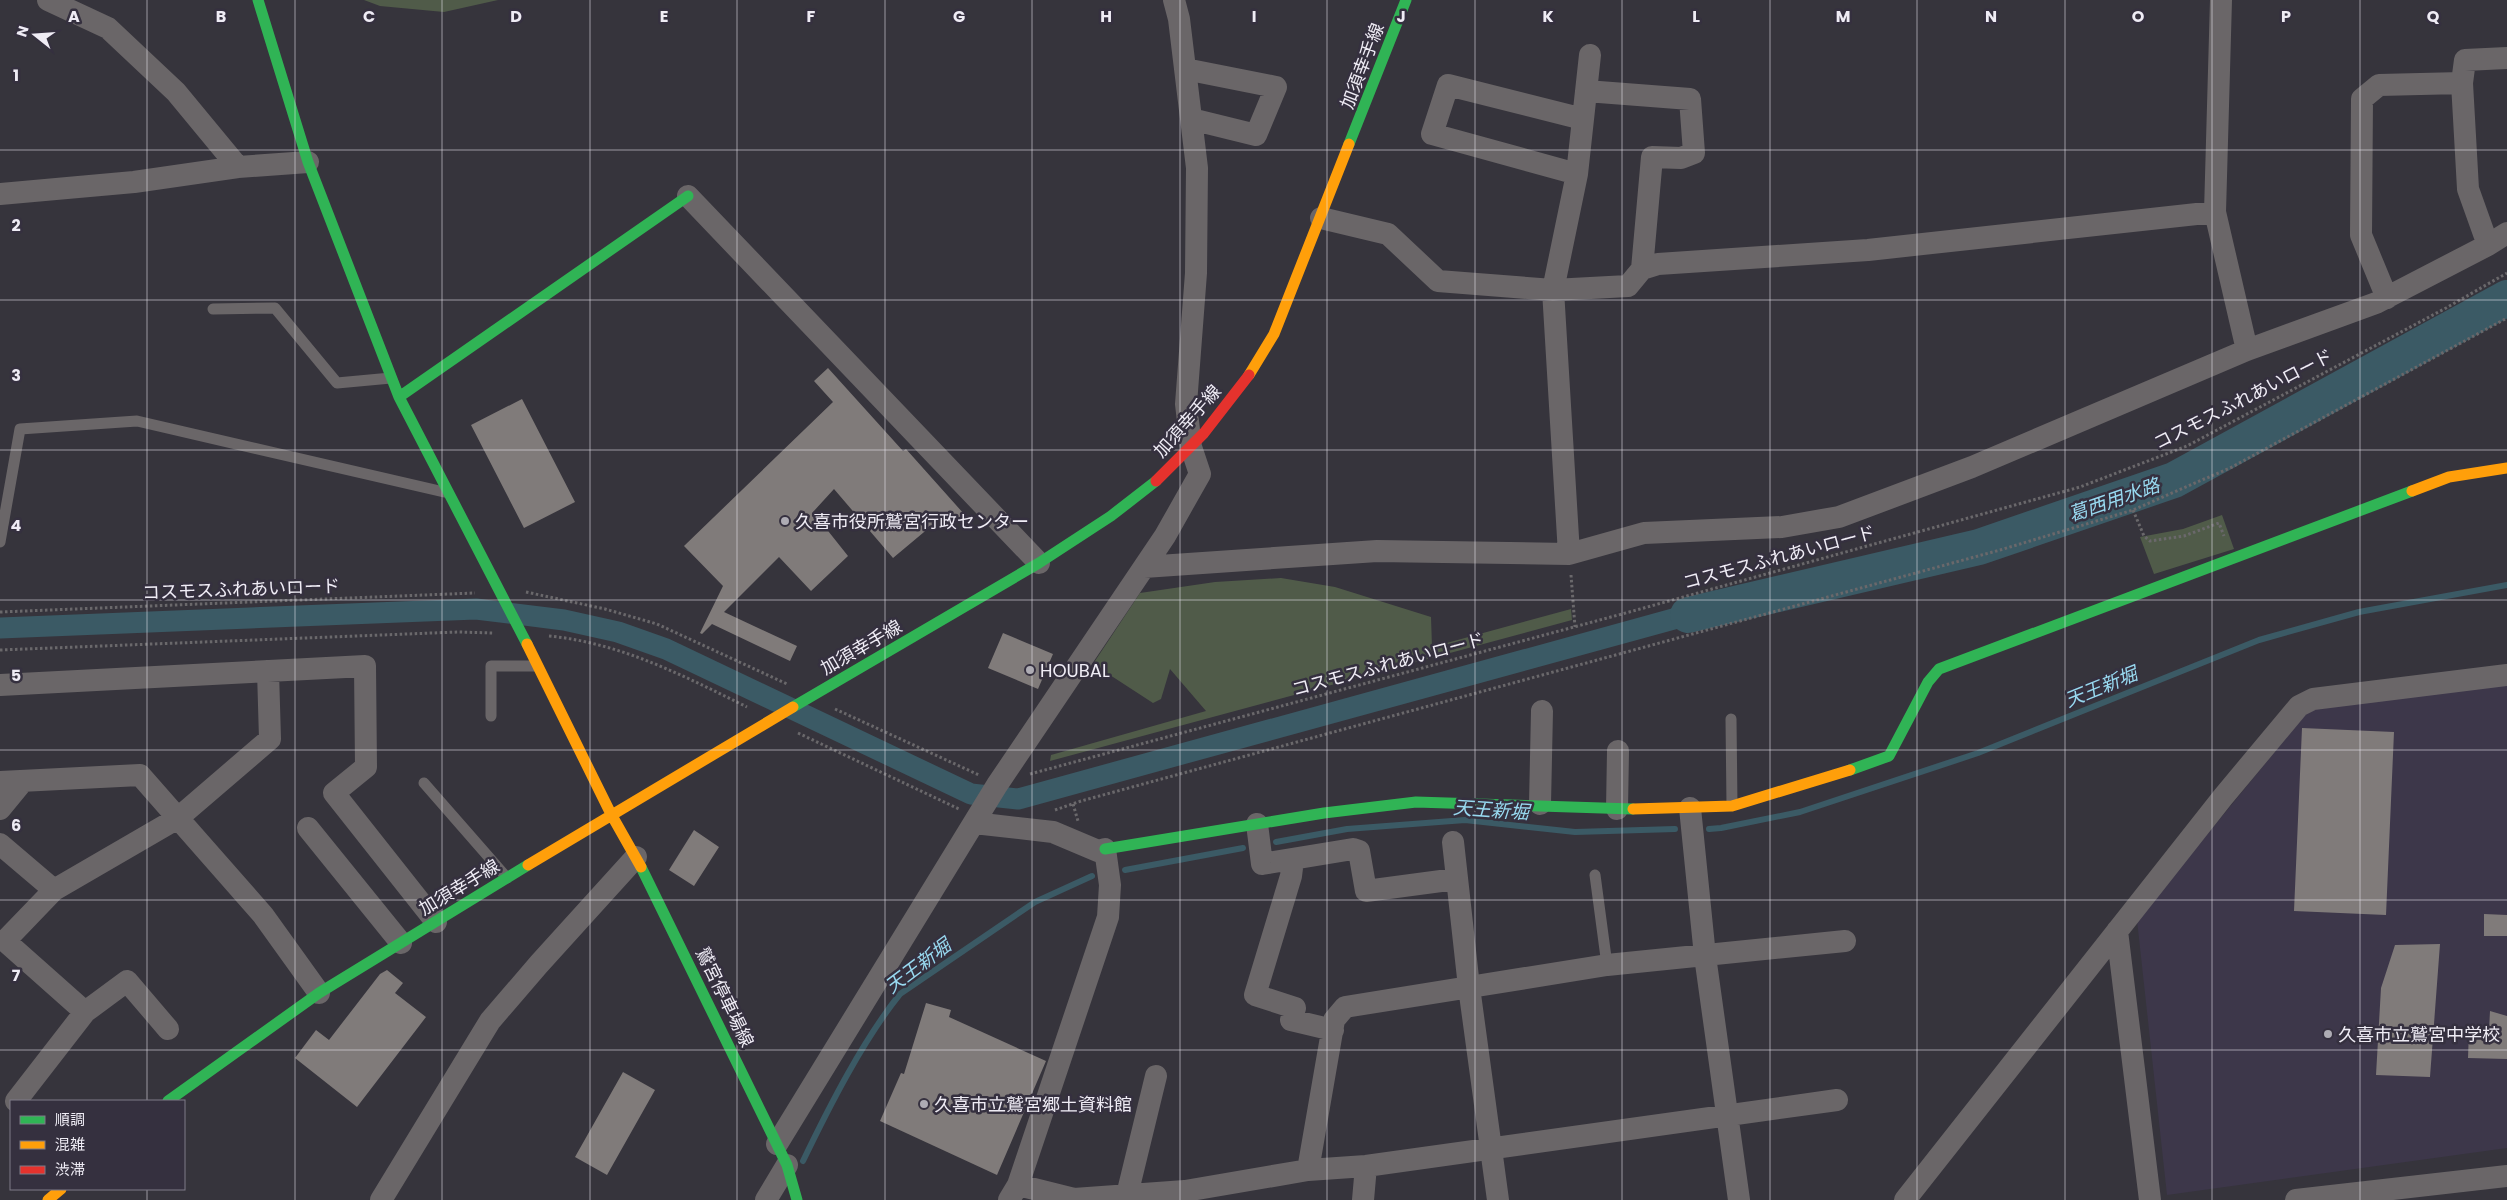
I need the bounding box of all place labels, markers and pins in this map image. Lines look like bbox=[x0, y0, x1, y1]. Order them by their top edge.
place label: 久喜市役所鷲宮行政センター bbox=[795, 509, 1029, 534]
marker: 久喜市役所鷲宮行政センター bbox=[779, 515, 791, 527]
place label: HOUBAL bbox=[1040, 658, 1110, 683]
marker: HOUBAL bbox=[1024, 664, 1036, 676]
place label: 久喜市立鷲宮中学校 bbox=[2338, 1022, 2500, 1047]
marker: 久喜市立鷲宮中学校 bbox=[2322, 1028, 2334, 1040]
place label: 久喜市立鷲宮郷土資料館 bbox=[934, 1092, 1132, 1117]
marker: 久喜市立鷲宮郷土資料館 bbox=[918, 1098, 930, 1110]

